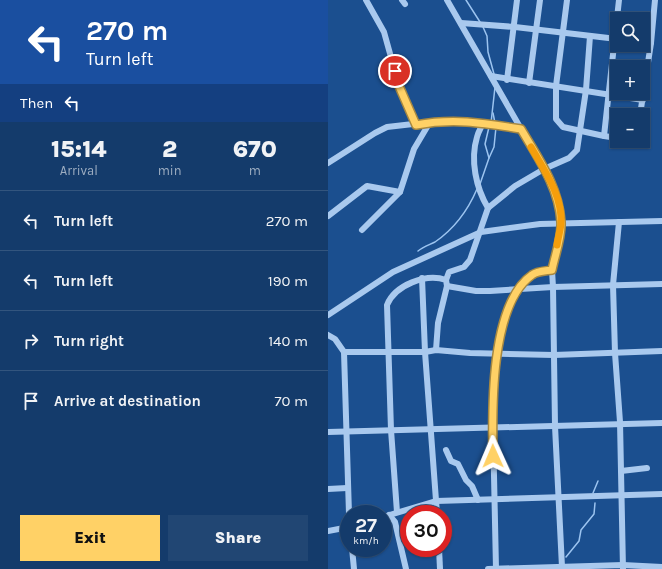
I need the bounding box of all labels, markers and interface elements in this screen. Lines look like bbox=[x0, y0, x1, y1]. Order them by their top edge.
map controls bbox=[610, 12, 650, 148]
button: search bbox=[610, 12, 650, 52]
text: 270 m bbox=[86, 14, 168, 47]
icon: left bbox=[20, 16, 72, 68]
text: Turn left bbox=[86, 48, 154, 70]
pin bbox=[378, 54, 412, 88]
icon: arrive bbox=[384, 60, 406, 82]
button: + bbox=[610, 60, 650, 100]
icon: left bbox=[61, 92, 83, 114]
text: Then bbox=[20, 94, 53, 112]
button: − bbox=[610, 108, 650, 148]
text: 15:14 bbox=[51, 135, 107, 163]
text: 2 bbox=[162, 135, 177, 163]
text: 670 bbox=[233, 135, 277, 163]
text: Arrival bbox=[60, 163, 98, 178]
text: min bbox=[158, 163, 182, 178]
text: m bbox=[249, 163, 261, 178]
icon: left bbox=[20, 210, 42, 232]
text: Turn left bbox=[54, 212, 113, 230]
text: 270 m bbox=[266, 212, 308, 230]
icon: left bbox=[20, 270, 42, 292]
text: Turn left bbox=[54, 272, 113, 290]
text: 190 m bbox=[268, 272, 308, 290]
icon: right bbox=[20, 330, 42, 352]
text: Turn right bbox=[54, 332, 124, 350]
text: 140 m bbox=[268, 332, 308, 350]
icon: arrive bbox=[20, 390, 42, 412]
text: Arrive at destination bbox=[54, 392, 201, 410]
text: 70 m bbox=[274, 392, 308, 410]
position arrow bbox=[472, 435, 514, 477]
speed limit sign: 30 bbox=[400, 505, 452, 557]
text: 27 bbox=[355, 514, 377, 537]
button: Exit bbox=[20, 515, 160, 561]
button: Share bbox=[168, 515, 308, 561]
text: km/h bbox=[353, 535, 379, 547]

